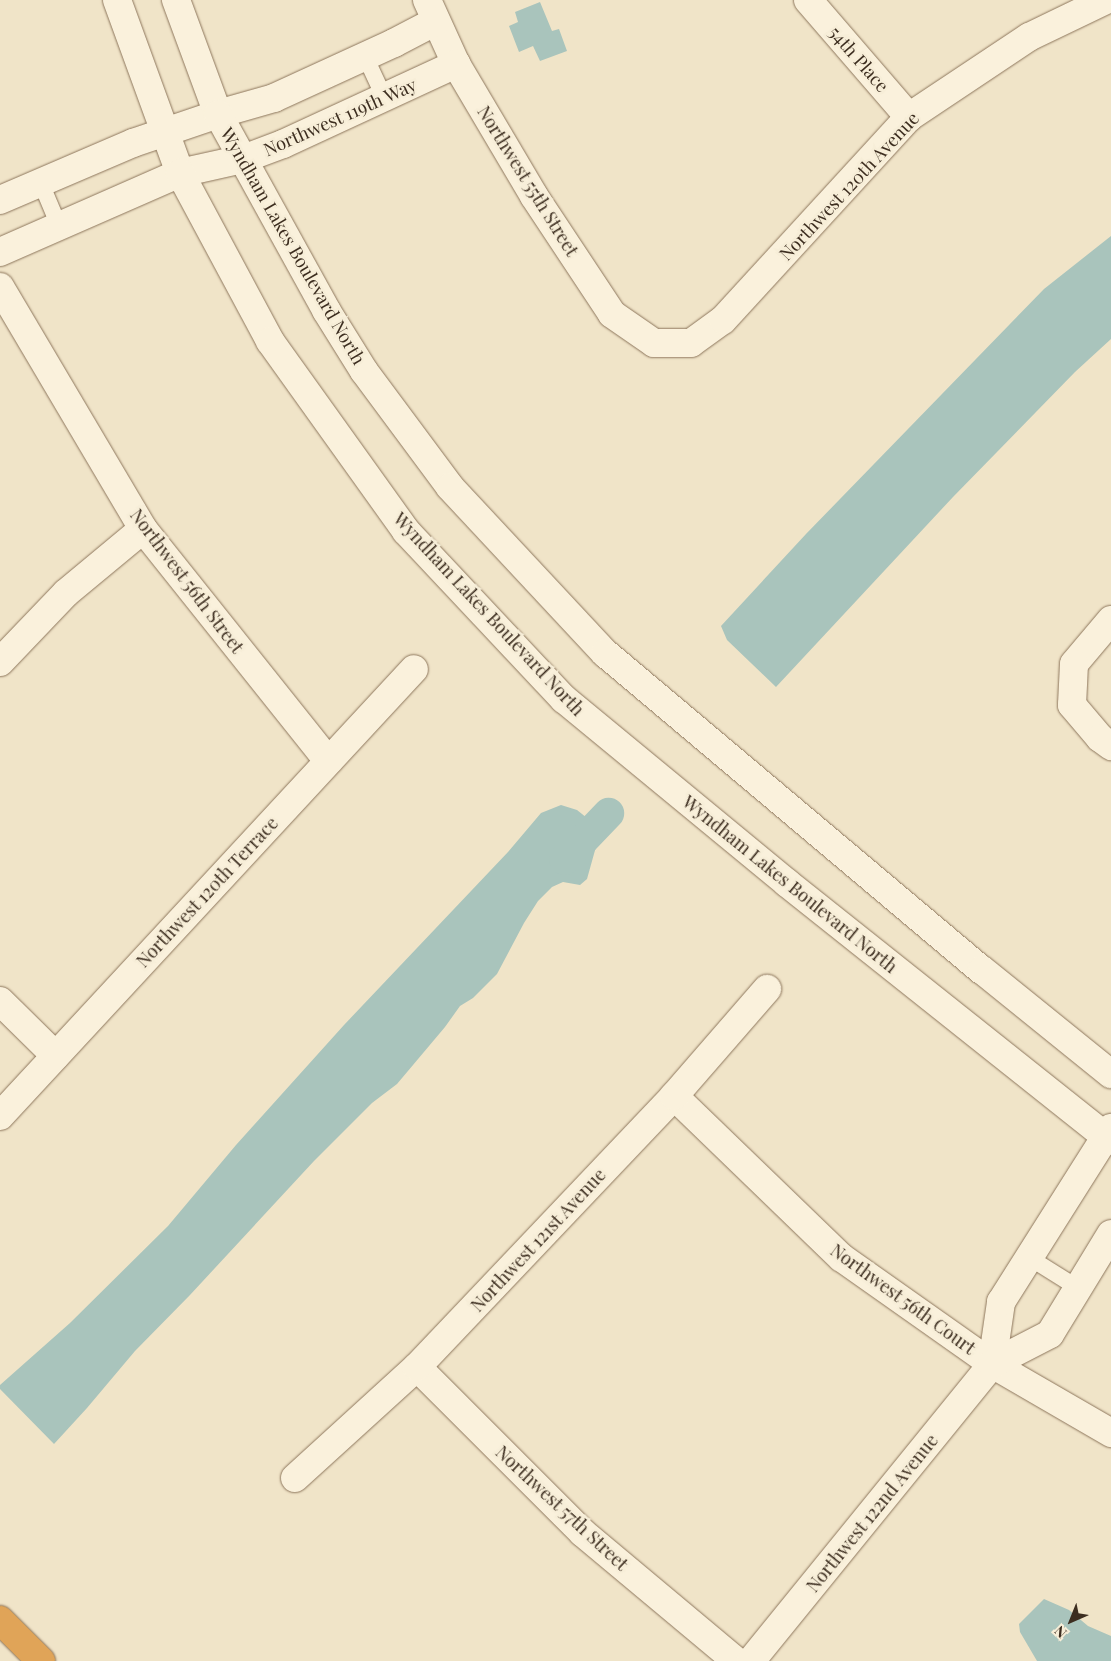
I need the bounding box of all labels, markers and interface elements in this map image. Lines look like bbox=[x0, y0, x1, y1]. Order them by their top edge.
street label: 54th Place bbox=[825, 22, 893, 96]
street label: Northwest 119th Way bbox=[260, 73, 420, 161]
street label: Northwest 55th Street bbox=[473, 102, 583, 260]
street label: Northwest 120th Avenue bbox=[774, 107, 924, 265]
street label: Wyndham Lakes Boulevard North bbox=[216, 124, 370, 368]
street label: Northwest 56th Street bbox=[126, 504, 248, 658]
street label: Wyndham Lakes Boulevard North bbox=[389, 508, 589, 720]
street label: Wyndham Lakes Boulevard North bbox=[678, 791, 902, 977]
street label: Northwest 120th Terrace bbox=[131, 812, 283, 972]
street label: Northwest 121st Avenue bbox=[466, 1164, 610, 1316]
street label: Northwest 56th Court bbox=[826, 1239, 980, 1359]
street label: Northwest 122nd Avenue bbox=[801, 1429, 943, 1597]
street label: Northwest 57th Street bbox=[491, 1441, 633, 1575]
north arrow bbox=[1046, 1596, 1096, 1646]
text: N bbox=[1050, 1622, 1070, 1643]

